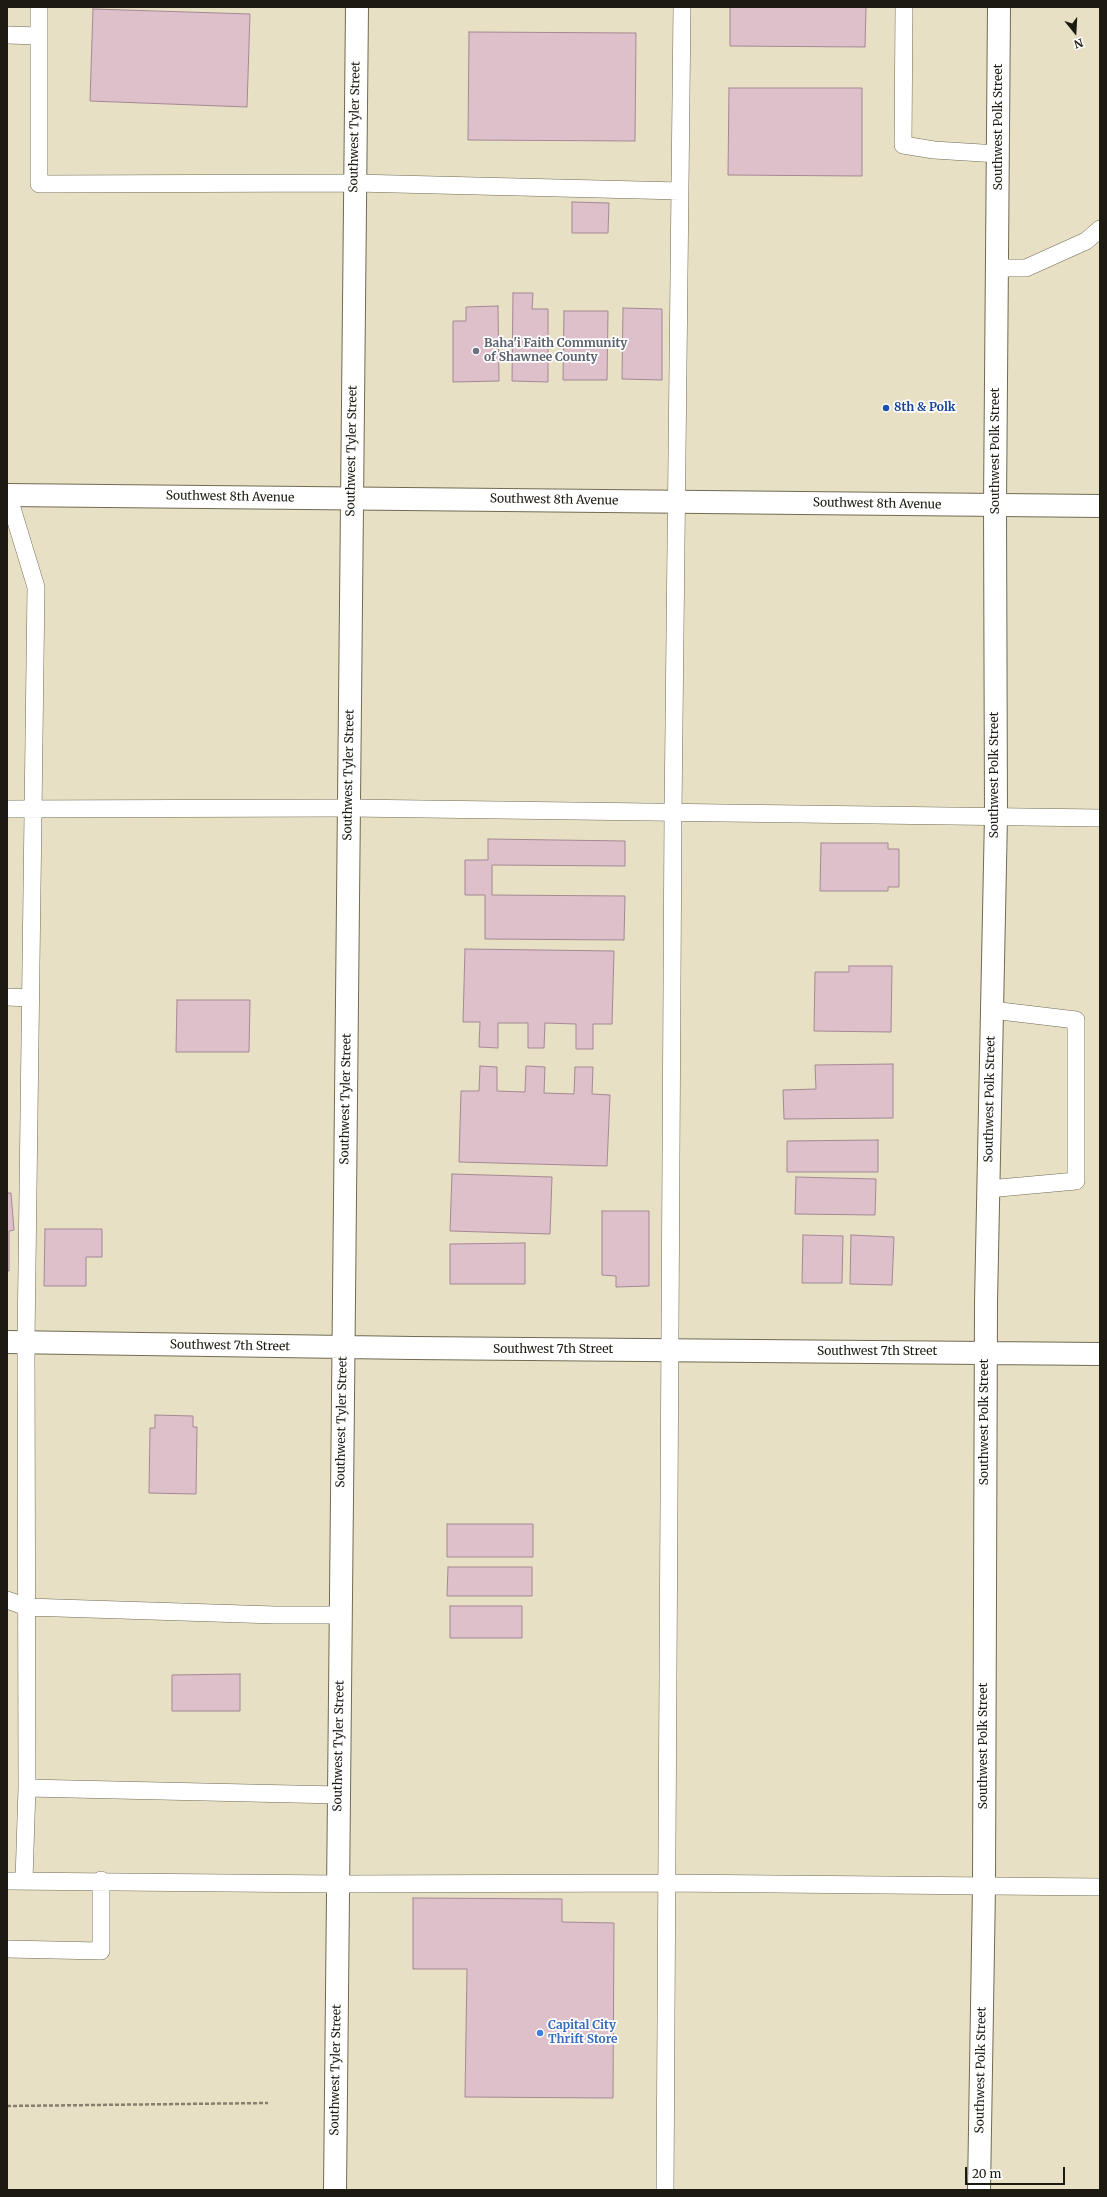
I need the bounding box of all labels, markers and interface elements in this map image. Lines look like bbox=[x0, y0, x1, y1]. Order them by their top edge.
north arrow bbox=[1055, 12, 1095, 52]
text: N bbox=[1072, 35, 1085, 51]
street label: Southwest Tyler Street bbox=[347, 61, 363, 193]
street label: Southwest Polk Street bbox=[992, 64, 1006, 190]
place label: Baha'i Faith Community of Shawnee County bbox=[484, 337, 627, 365]
marker: Baha'i Faith Community of Shawnee County bbox=[471, 346, 481, 356]
street label: Southwest Tyler Street bbox=[344, 385, 360, 517]
street label: Southwest Polk Street bbox=[989, 388, 1003, 514]
place label: 8th & Polk bbox=[894, 401, 956, 415]
marker: 8th & Polk bbox=[881, 403, 891, 413]
street label: Southwest 8th Avenue bbox=[166, 489, 294, 505]
street label: Southwest 8th Avenue bbox=[490, 492, 618, 508]
street label: Southwest 8th Avenue bbox=[813, 496, 941, 512]
street label: Southwest Tyler Street bbox=[341, 709, 357, 841]
street label: Southwest Polk Street bbox=[988, 712, 1002, 838]
street label: Southwest Tyler Street bbox=[338, 1033, 354, 1165]
street label: Southwest Polk Street bbox=[982, 1036, 998, 1162]
street label: Southwest 7th Street bbox=[170, 1338, 290, 1354]
street label: Southwest 7th Street bbox=[493, 1343, 613, 1357]
street label: Southwest 7th Street bbox=[817, 1345, 937, 1359]
street label: Southwest Tyler Street bbox=[334, 1356, 350, 1488]
street label: Southwest Polk Street bbox=[978, 1359, 992, 1485]
street label: Southwest Tyler Street bbox=[331, 1680, 347, 1812]
street label: Southwest Polk Street bbox=[977, 1683, 991, 1809]
street label: Southwest Tyler Street bbox=[328, 2004, 344, 2136]
street label: Southwest Polk Street bbox=[973, 2007, 989, 2133]
place label: Capital City Thrift Store bbox=[548, 2019, 618, 2047]
marker: Capital City Thrift Store bbox=[535, 2028, 545, 2038]
scale bar bbox=[967, 2159, 1067, 2185]
text: 20 m bbox=[972, 2166, 1001, 2181]

